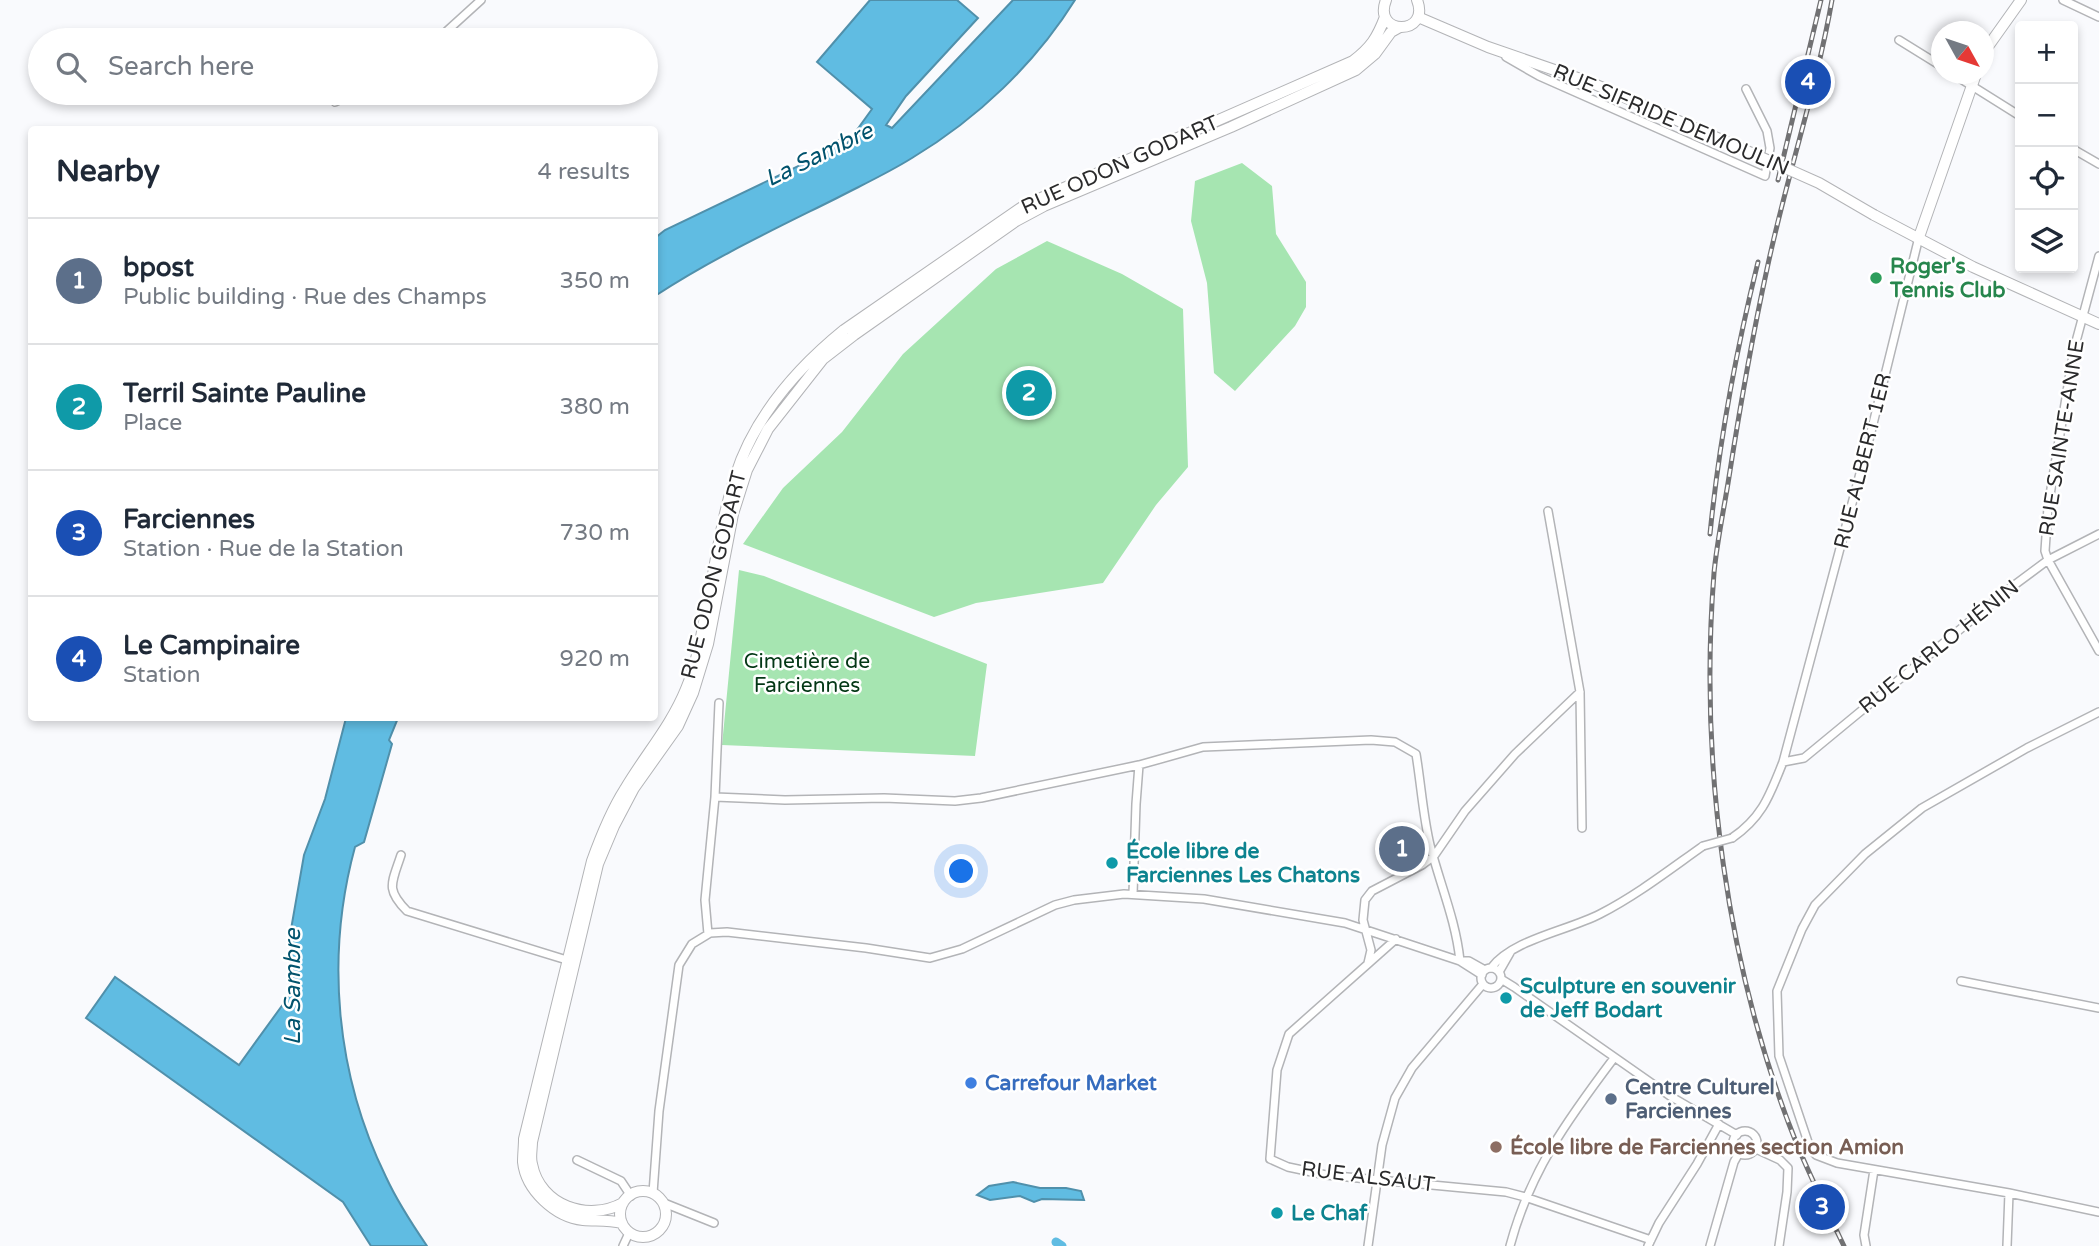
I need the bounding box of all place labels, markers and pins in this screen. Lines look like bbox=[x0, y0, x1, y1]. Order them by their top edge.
pin: 4 bbox=[1785, 56, 1831, 108]
place label: Roger's Tennis Club bbox=[1889, 254, 2006, 303]
marker: Roger's Tennis Club bbox=[1868, 270, 1884, 286]
pin: 2 bbox=[1006, 367, 1052, 419]
pin: 1 bbox=[1379, 823, 1425, 875]
place label: École libre de Farciennes Les Chatons bbox=[1126, 838, 1360, 888]
marker: École libre de Farciennes Les Chatons bbox=[1104, 855, 1120, 871]
place label: Sculpture en souvenir de Jeff Bodart bbox=[1520, 974, 1737, 1023]
marker: Sculpture en souvenir de Jeff Bodart bbox=[1498, 990, 1514, 1006]
place label: Carrefour Market bbox=[985, 1071, 1157, 1096]
marker: Carrefour Market bbox=[963, 1075, 979, 1091]
place label: Centre Culturel Farciennes bbox=[1625, 1075, 1775, 1124]
marker: Centre Culturel Farciennes bbox=[1603, 1091, 1619, 1107]
place label: École libre de Farciennes section Amion bbox=[1510, 1134, 1904, 1160]
marker: École libre de Farciennes section Amion bbox=[1488, 1139, 1504, 1155]
pin: 3 bbox=[1799, 1181, 1845, 1233]
place label: Le Chaf bbox=[1291, 1201, 1368, 1226]
marker: Le Chaf bbox=[1269, 1205, 1285, 1221]

